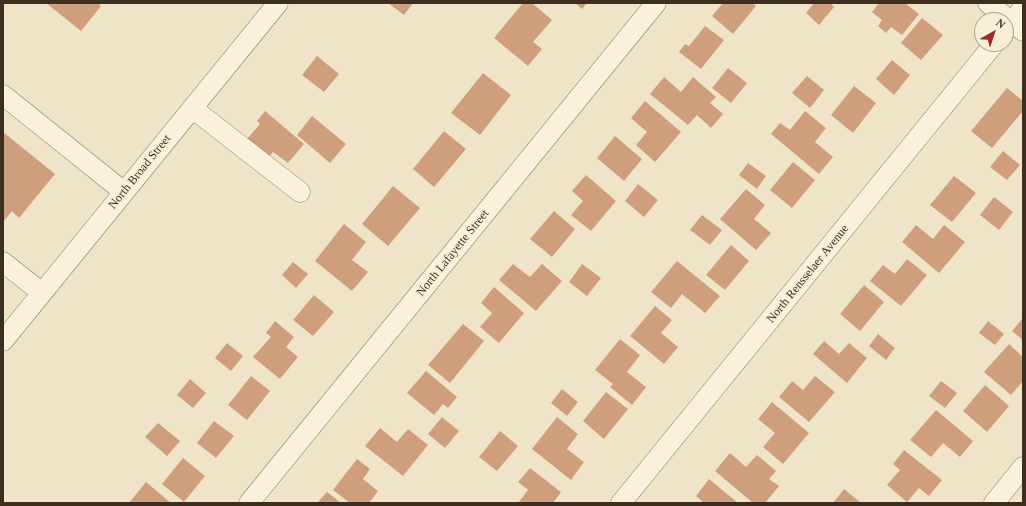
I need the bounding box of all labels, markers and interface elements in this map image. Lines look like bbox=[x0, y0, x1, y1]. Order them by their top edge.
north arrow bbox=[974, 12, 1014, 52]
text: N bbox=[994, 16, 1008, 31]
street label: North Broad Street bbox=[106, 132, 174, 212]
street label: North Lafayette Street bbox=[414, 207, 492, 299]
street label: North Rensselaer Avenue bbox=[764, 222, 852, 326]

